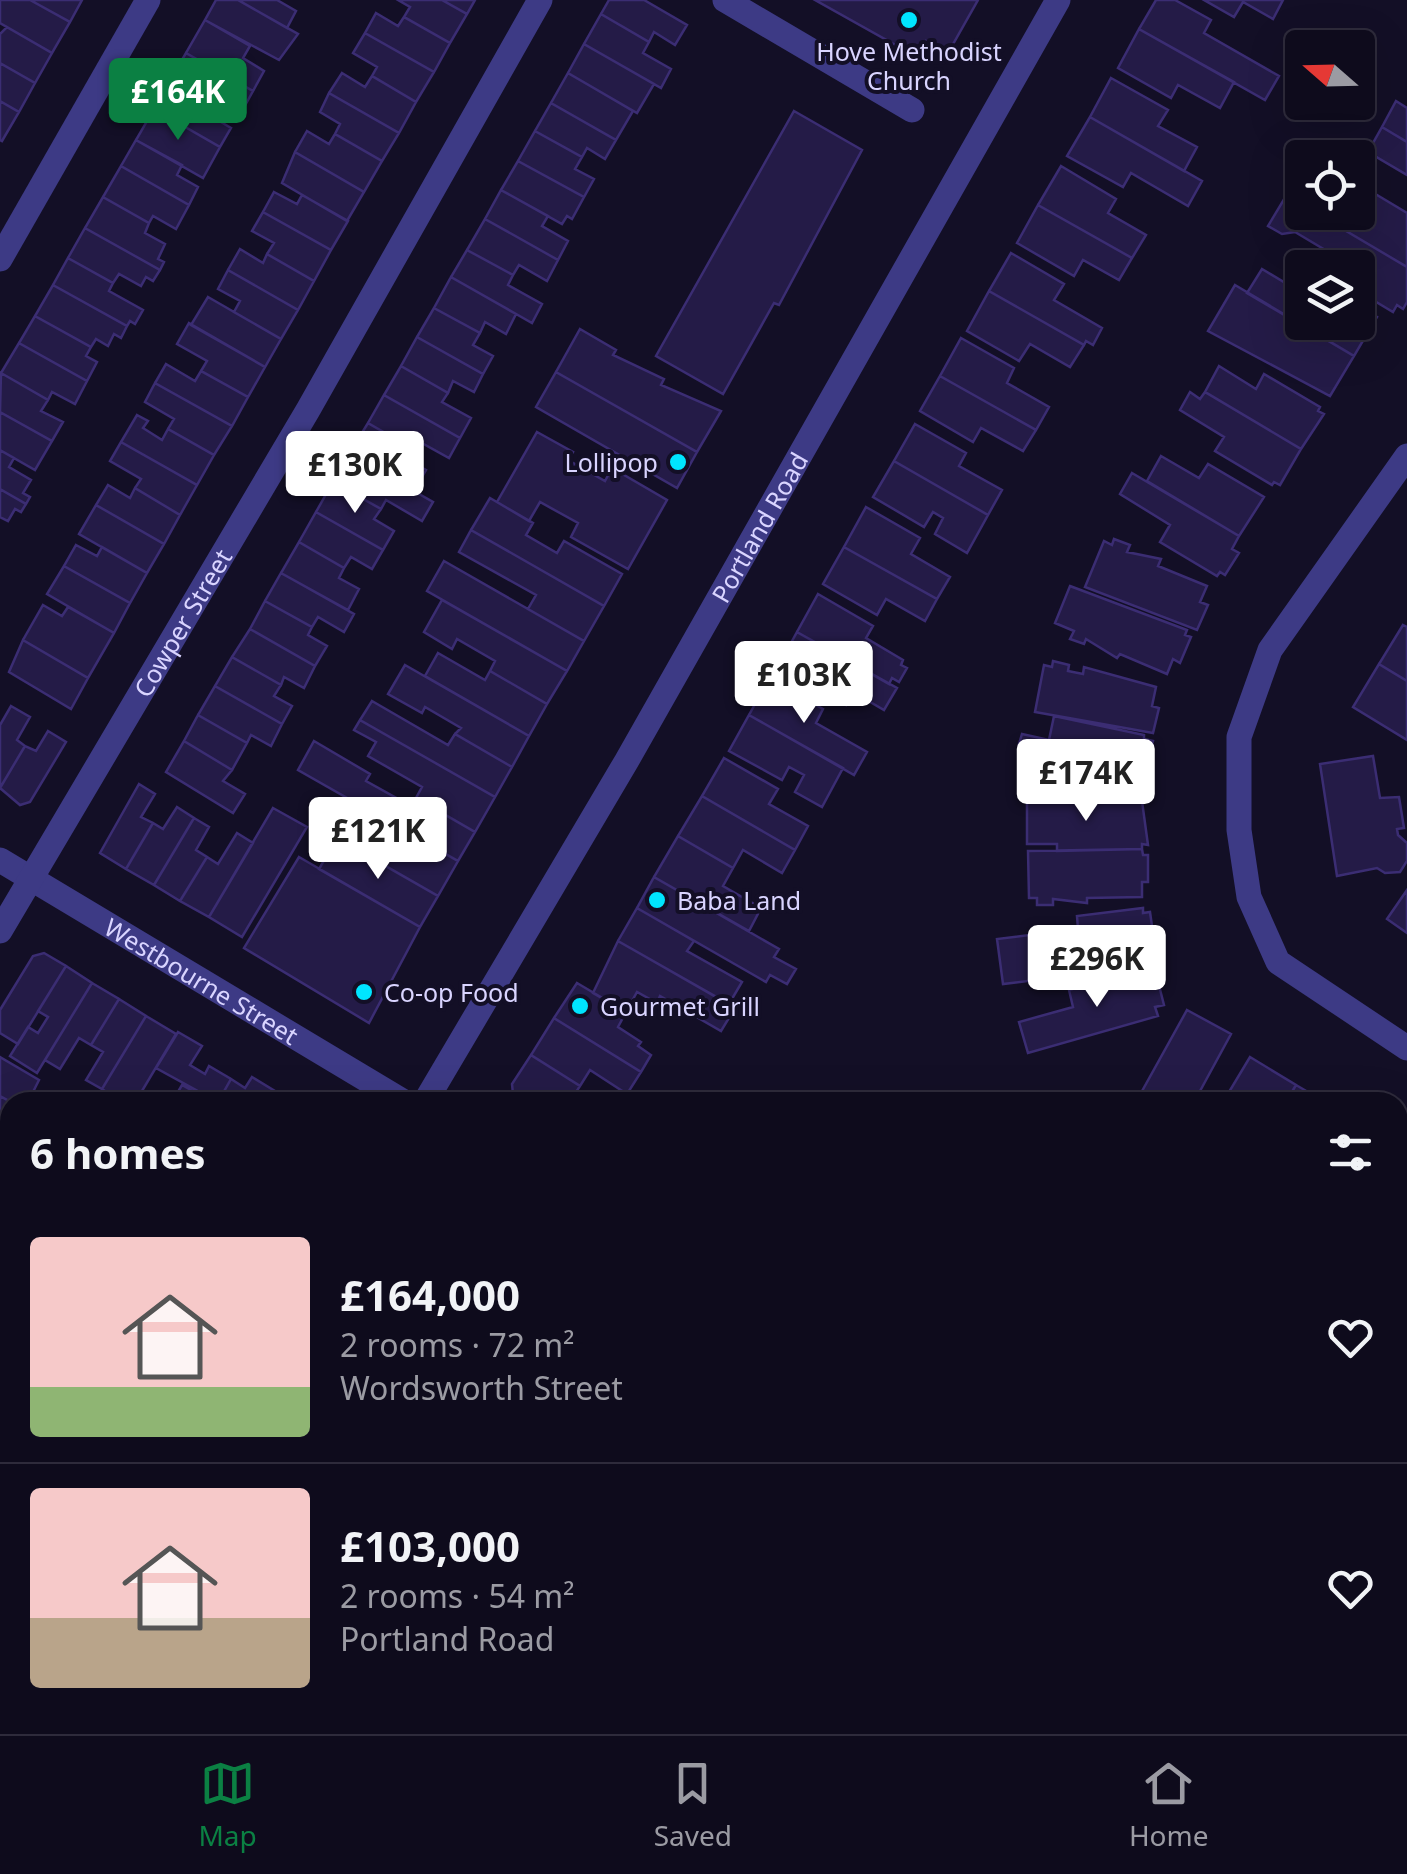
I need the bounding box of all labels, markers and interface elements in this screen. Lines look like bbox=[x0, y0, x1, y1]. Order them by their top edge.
marker: Hove Methodist Church bbox=[898, 9, 920, 31]
north arrow bbox=[1285, 30, 1375, 120]
map controls bbox=[1285, 30, 1375, 340]
place label: Hove Methodist Church bbox=[816, 34, 1002, 97]
pin: £164K bbox=[108, 58, 248, 143]
text: £164K bbox=[131, 69, 225, 112]
button: locate bbox=[1285, 140, 1375, 230]
button: layers bbox=[1285, 250, 1375, 340]
pin: £130K bbox=[285, 431, 425, 516]
text: £130K bbox=[308, 442, 402, 485]
place label: Lollipop bbox=[565, 445, 658, 479]
street label: Portland Road bbox=[703, 446, 815, 608]
marker: Lollipop bbox=[667, 451, 689, 473]
street label: Cowper Street bbox=[125, 543, 239, 703]
pin: £103K bbox=[734, 641, 874, 726]
text: £103K bbox=[757, 652, 851, 695]
pin: £174K bbox=[1016, 739, 1156, 824]
text: £174K bbox=[1039, 750, 1133, 793]
pin: £121K bbox=[308, 797, 448, 882]
text: £121K bbox=[331, 808, 425, 851]
place label: Baba Land bbox=[677, 883, 801, 917]
marker: Baba Land bbox=[646, 889, 668, 911]
street label: Westbourne Street bbox=[98, 910, 305, 1052]
pin: £296K bbox=[1027, 925, 1167, 1010]
text: £296K bbox=[1050, 936, 1144, 979]
place label: Co-op Food bbox=[384, 975, 519, 1009]
marker: Co-op Food bbox=[353, 981, 375, 1003]
place label: Gourmet Grill bbox=[600, 989, 760, 1023]
marker: Gourmet Grill bbox=[569, 995, 591, 1017]
text: 6 homes bbox=[30, 1124, 206, 1181]
icon: filters bbox=[1323, 1125, 1378, 1180]
text: £164,000 bbox=[340, 1266, 520, 1323]
icon: home bbox=[110, 1277, 230, 1397]
icon: heart bbox=[1323, 1310, 1378, 1365]
text: 2 rooms · 72 m² bbox=[340, 1323, 574, 1366]
text: Wordsworth Street bbox=[340, 1366, 623, 1409]
text: £103,000 bbox=[340, 1517, 520, 1574]
icon: home bbox=[110, 1528, 230, 1648]
icon: heart bbox=[1323, 1561, 1378, 1616]
text: 2 rooms · 54 m² bbox=[340, 1574, 574, 1617]
text: Portland Road bbox=[340, 1617, 554, 1660]
tab: Map bbox=[198, 1756, 257, 1854]
tab: Saved bbox=[654, 1756, 732, 1854]
tab: Home bbox=[1129, 1756, 1209, 1854]

